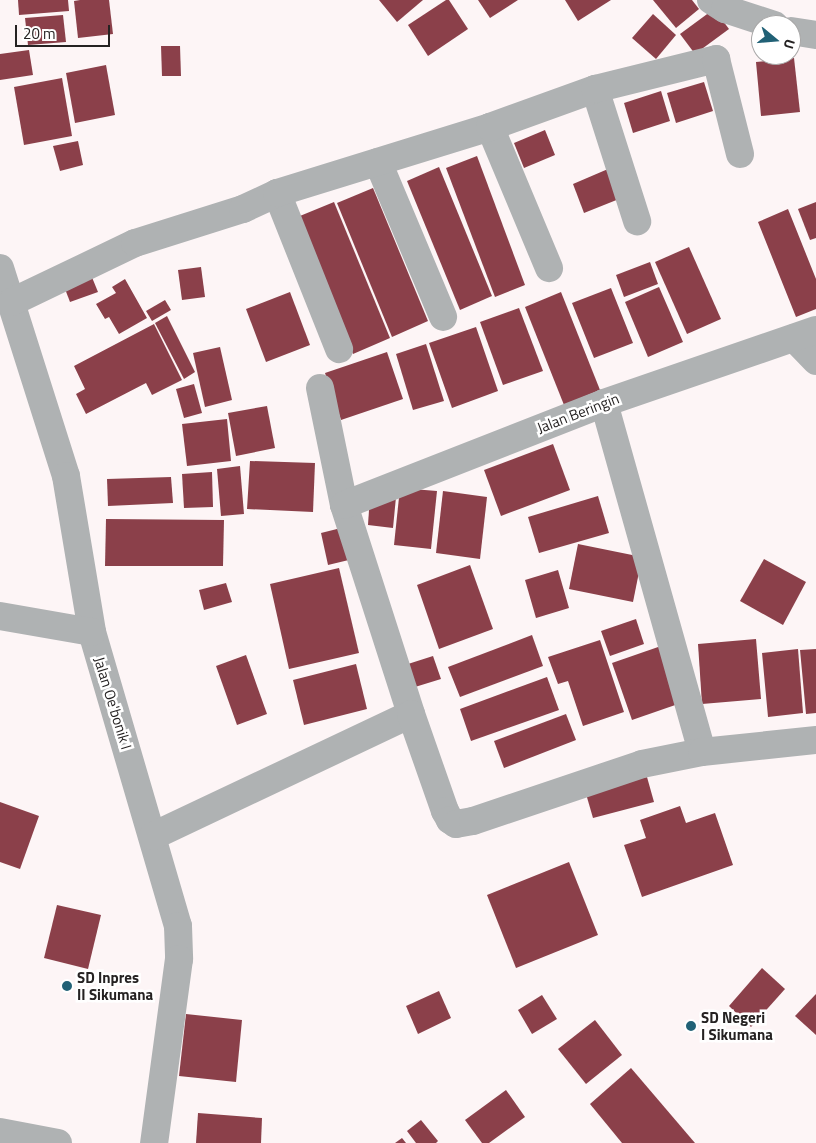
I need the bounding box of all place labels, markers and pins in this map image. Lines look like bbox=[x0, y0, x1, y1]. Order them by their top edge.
place label: SD Inpres II Sikumana bbox=[77, 968, 153, 1003]
marker: SD Inpres II Sikumana bbox=[61, 980, 73, 992]
place label: SD Negeri I Sikumana bbox=[701, 1008, 773, 1043]
marker: SD Negeri I Sikumana bbox=[685, 1020, 697, 1032]

